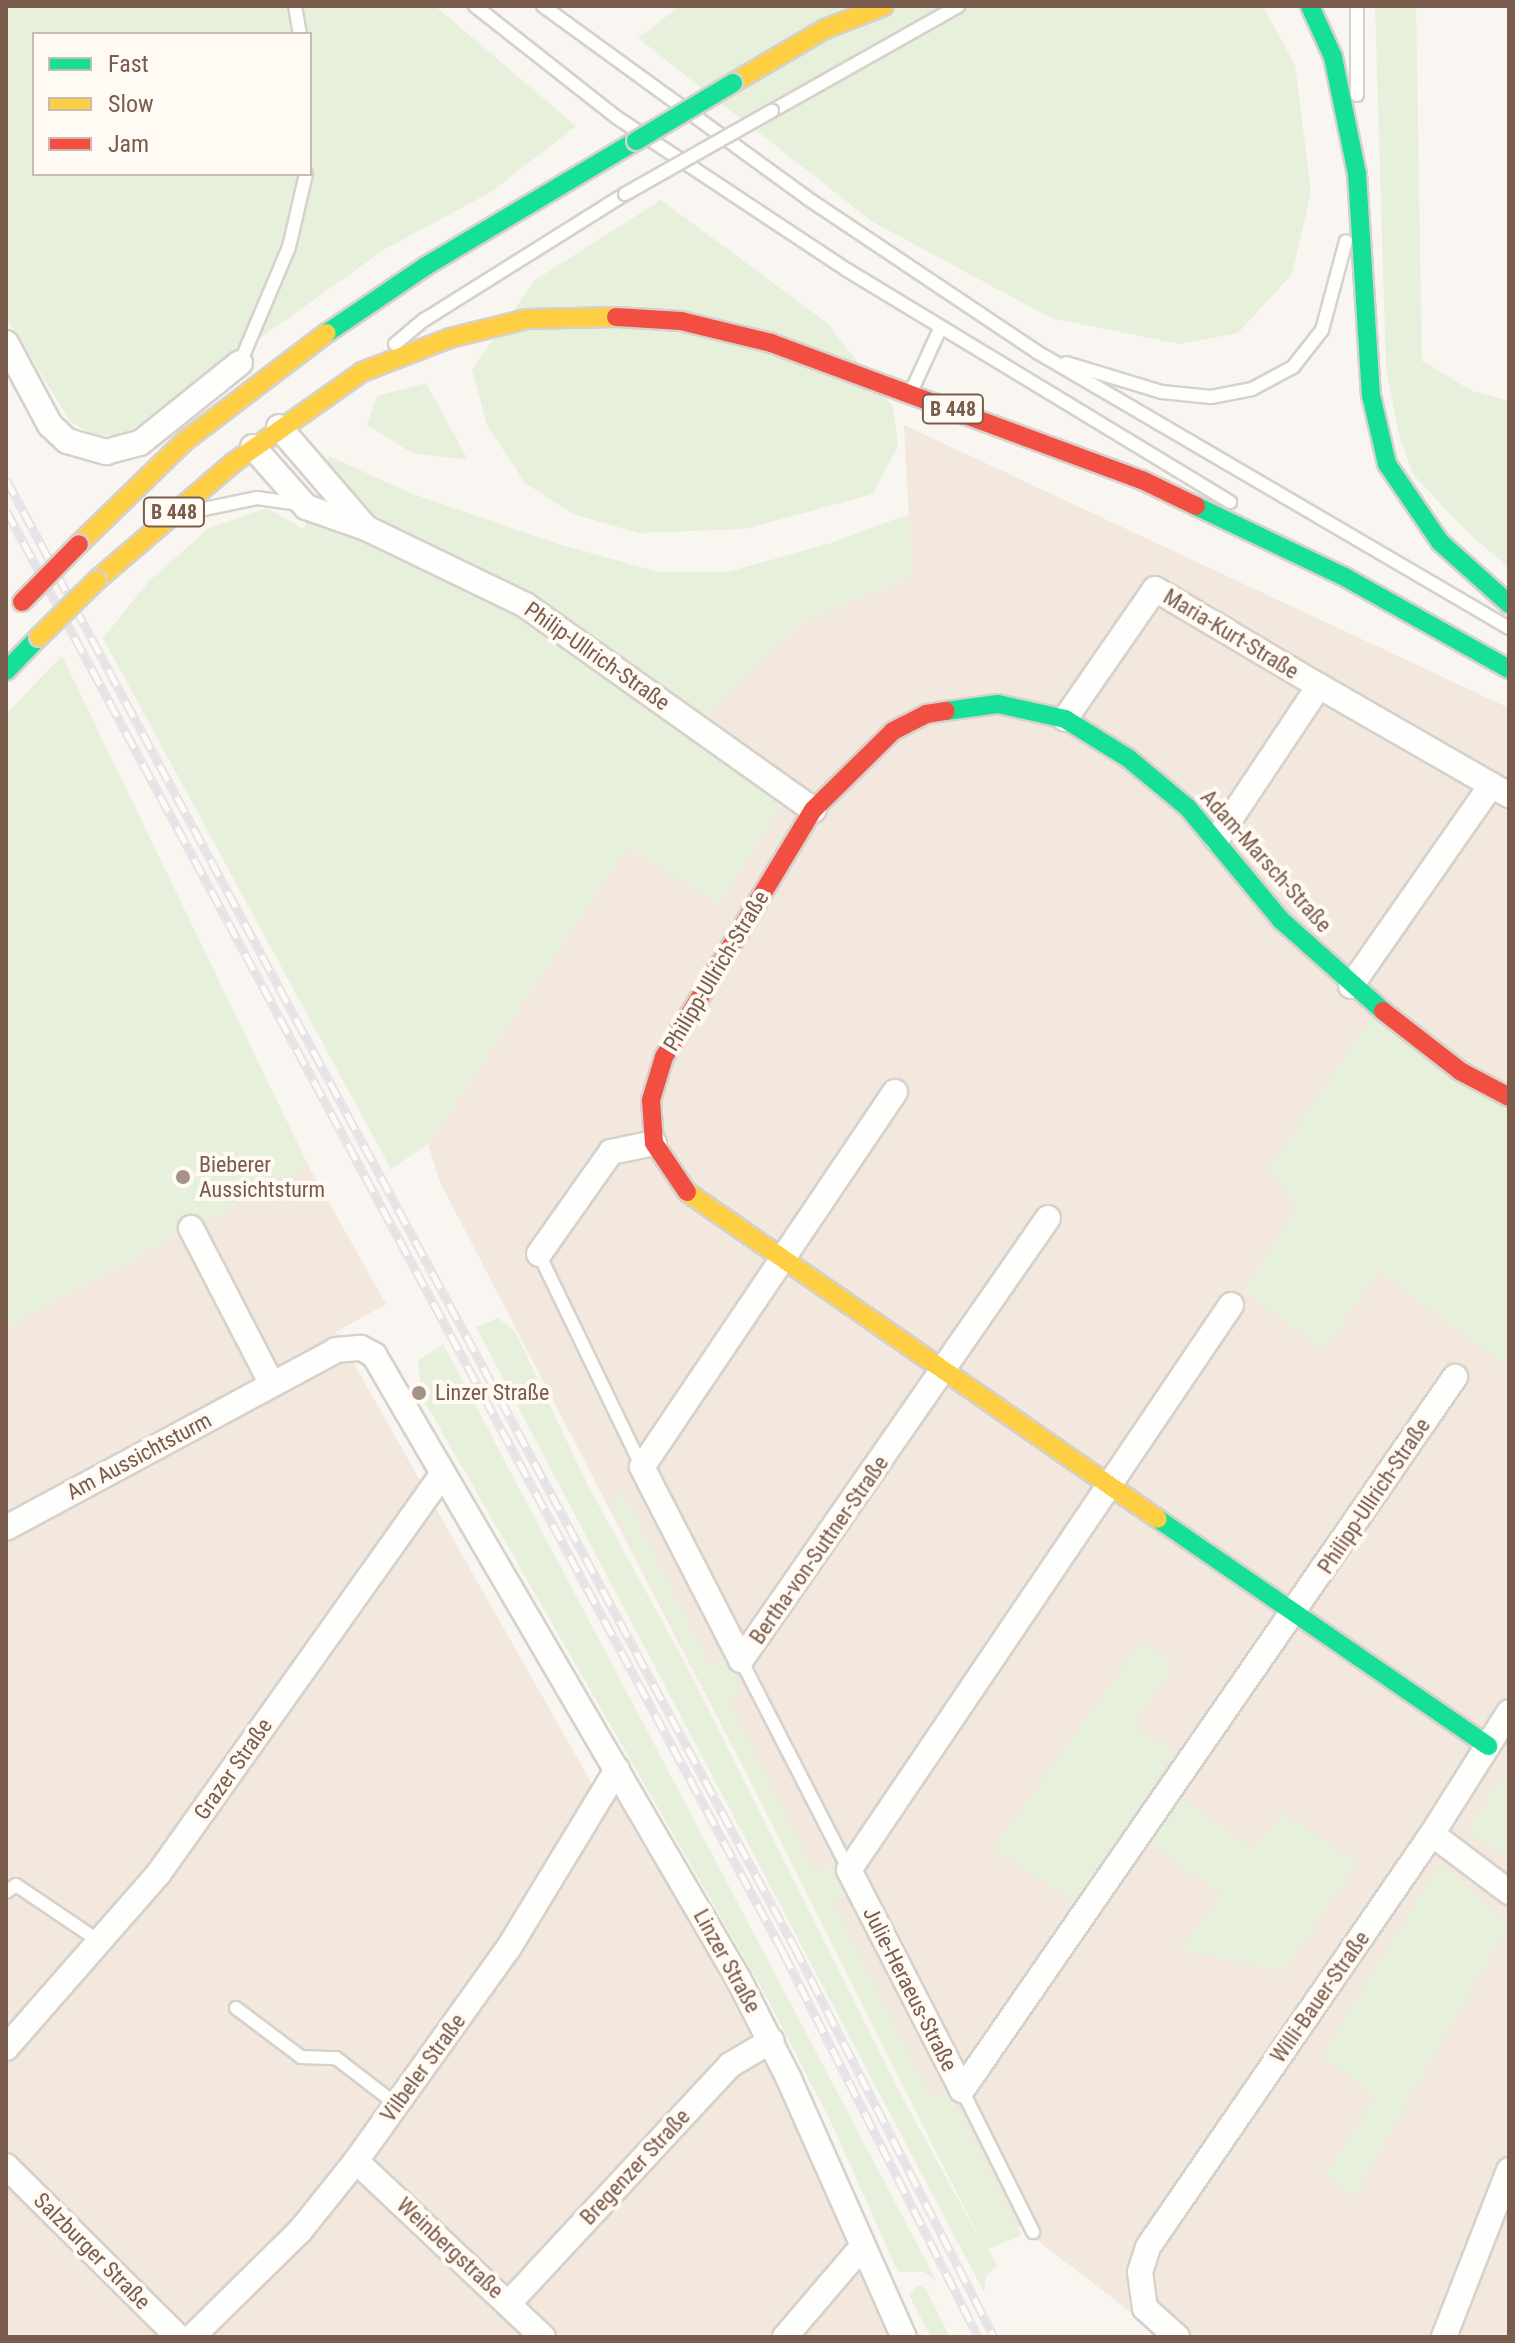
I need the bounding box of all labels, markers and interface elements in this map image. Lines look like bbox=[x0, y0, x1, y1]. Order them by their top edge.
legend bbox=[32, 32, 312, 176]
text: Fast bbox=[108, 50, 149, 78]
text: Slow bbox=[108, 90, 154, 118]
text: Jam bbox=[108, 130, 149, 158]
road number: B 448 bbox=[921, 393, 985, 425]
road number: B 448 bbox=[142, 496, 206, 528]
street label: Maria-Kurt-Straße bbox=[1159, 583, 1303, 685]
street label: Philip-Ullrich-Straße bbox=[519, 596, 675, 716]
street label: Adam-Marsch-Straße bbox=[1195, 784, 1337, 938]
street label: Philipp-Ullrich-Straße bbox=[658, 886, 774, 1056]
place label: Bieberer Aussichtsturm bbox=[199, 1151, 325, 1202]
marker: Bieberer Aussichtsturm bbox=[174, 1168, 192, 1186]
place label: Linzer Straße bbox=[435, 1380, 549, 1406]
marker: Linzer Straße bbox=[410, 1384, 428, 1402]
street label: Am Aussichtsturm bbox=[62, 1407, 216, 1505]
street label: Philipp-Ullrich-Straße bbox=[1312, 1413, 1436, 1579]
street label: Bertha-von-Suttner-Straße bbox=[744, 1451, 894, 1649]
street label: Grazer Straße bbox=[188, 1713, 278, 1825]
street label: Julie-Heraeus-Straße bbox=[857, 1902, 963, 2076]
street label: Linzer Straße bbox=[688, 1905, 766, 2017]
street label: Willi-Bauer-Straße bbox=[1265, 1926, 1375, 2068]
street label: Vilbeler Straße bbox=[375, 2009, 471, 2127]
street label: Bregenzer Straße bbox=[575, 2104, 695, 2230]
street label: Salzburger Straße bbox=[28, 2187, 156, 2315]
street label: Weinbergstraße bbox=[391, 2192, 509, 2304]

